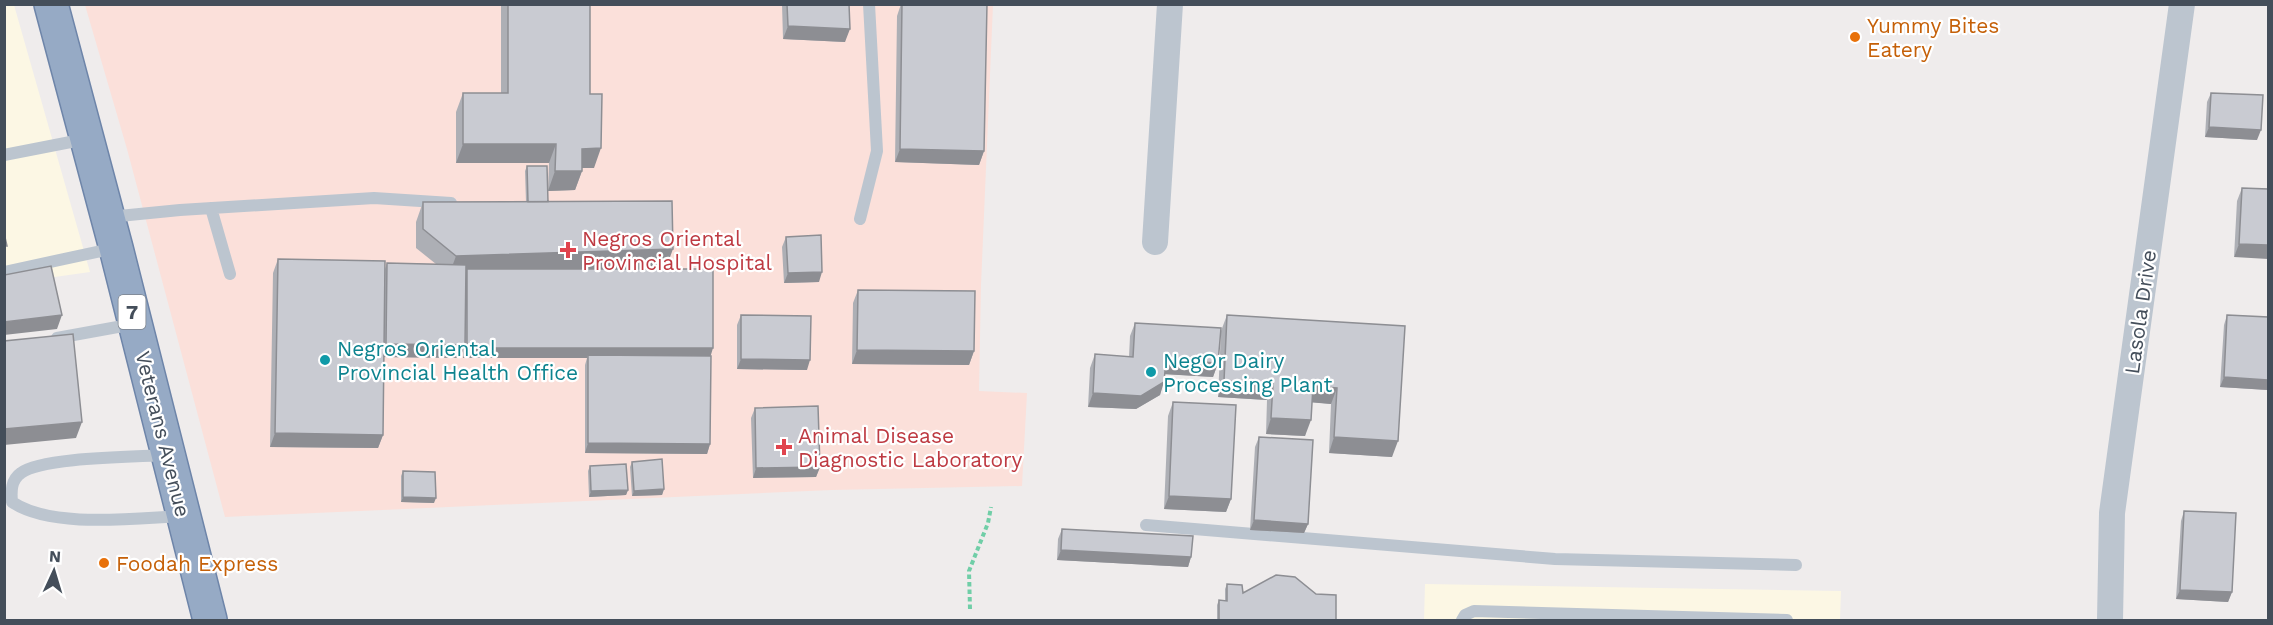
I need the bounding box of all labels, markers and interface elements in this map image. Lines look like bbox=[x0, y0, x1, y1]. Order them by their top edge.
place label: Yummy Bites Eatery bbox=[1867, 13, 1999, 62]
marker: Yummy Bites Eatery bbox=[1848, 30, 1862, 44]
place label: Negros Oriental Provincial Hospital bbox=[582, 226, 773, 275]
marker: Negros Oriental Provincial Hospital bbox=[559, 241, 577, 259]
street label: Lasola Drive bbox=[2119, 248, 2161, 376]
road number: 7 bbox=[118, 295, 146, 329]
place label: Negros Oriental Provincial Health Office bbox=[337, 336, 578, 385]
street label: Veterans Avenue bbox=[130, 348, 196, 520]
place label: NegOr Dairy Processing Plant bbox=[1163, 348, 1333, 397]
marker: Negros Oriental Provincial Health Office bbox=[318, 353, 332, 367]
marker: NegOr Dairy Processing Plant bbox=[1144, 365, 1158, 379]
place label: Animal Disease Diagnostic Laboratory bbox=[798, 423, 1023, 472]
marker: Animal Disease Diagnostic Laboratory bbox=[775, 438, 793, 456]
north arrow bbox=[24, 541, 84, 601]
text: N bbox=[48, 547, 62, 566]
place label: Foodah Express bbox=[116, 551, 278, 576]
marker: Foodah Express bbox=[97, 556, 111, 570]

